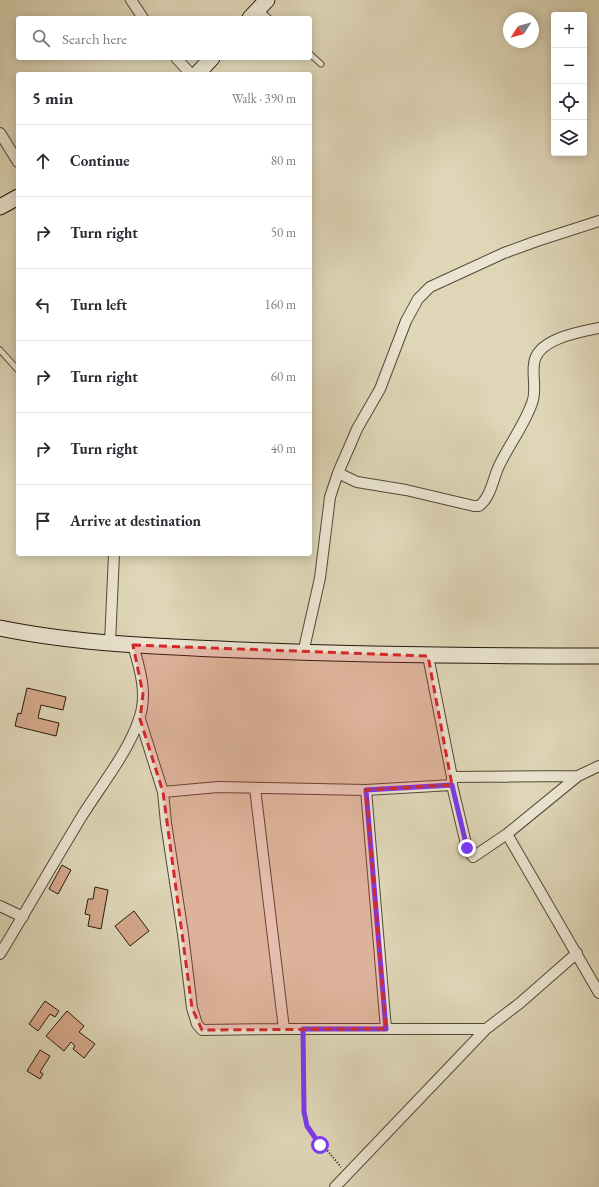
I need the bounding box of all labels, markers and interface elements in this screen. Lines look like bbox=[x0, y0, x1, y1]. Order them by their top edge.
north arrow bbox=[503, 12, 539, 48]
map controls bbox=[551, 12, 587, 156]
button: + bbox=[551, 12, 587, 48]
search box bbox=[16, 16, 312, 60]
icon: search bbox=[30, 27, 52, 49]
text: Search here bbox=[62, 29, 127, 48]
button: − bbox=[551, 48, 587, 84]
button: locate bbox=[551, 84, 587, 120]
text: 5 min bbox=[32, 87, 73, 109]
text: Walk · 390 m bbox=[232, 90, 296, 107]
button: layers bbox=[551, 120, 587, 156]
icon: ahead bbox=[32, 150, 54, 172]
text: Continue bbox=[70, 151, 130, 170]
text: 80 m bbox=[271, 152, 296, 169]
icon: right bbox=[32, 222, 54, 244]
text: Turn right bbox=[70, 223, 138, 242]
text: 50 m bbox=[271, 224, 296, 241]
icon: left bbox=[32, 294, 54, 316]
text: Turn left bbox=[70, 295, 127, 314]
text: 160 m bbox=[265, 296, 296, 313]
icon: right bbox=[32, 366, 54, 388]
text: Turn right bbox=[70, 367, 138, 386]
text: 60 m bbox=[271, 368, 296, 385]
icon: right bbox=[32, 438, 54, 460]
text: Turn right bbox=[70, 439, 138, 458]
text: 40 m bbox=[271, 440, 296, 457]
icon: arrive bbox=[32, 510, 54, 532]
text: Arrive at destination bbox=[70, 511, 201, 530]
route end bbox=[458, 839, 476, 857]
route start bbox=[311, 1136, 329, 1154]

